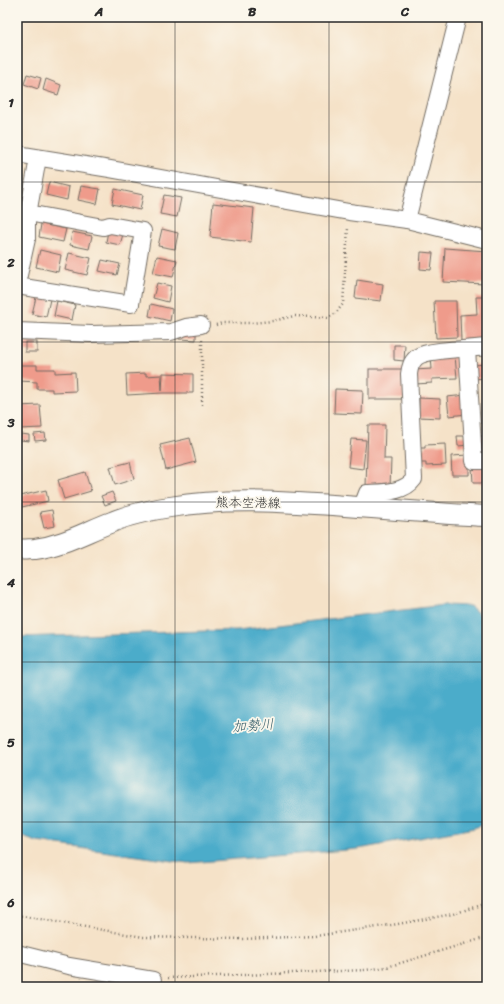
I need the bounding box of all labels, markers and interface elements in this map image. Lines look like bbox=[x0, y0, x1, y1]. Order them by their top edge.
text: A bbox=[94, 0, 103, 23]
text: B bbox=[248, 0, 257, 23]
text: C bbox=[400, 0, 410, 23]
text: 1 bbox=[8, 91, 14, 114]
text: 2 bbox=[6, 251, 15, 274]
text: 3 bbox=[6, 411, 15, 434]
street label: 熊本空港線 bbox=[215, 490, 282, 515]
text: 4 bbox=[6, 571, 16, 594]
water label: 加勢川 bbox=[231, 712, 275, 739]
text: 5 bbox=[7, 731, 15, 754]
text: 6 bbox=[6, 891, 15, 914]

